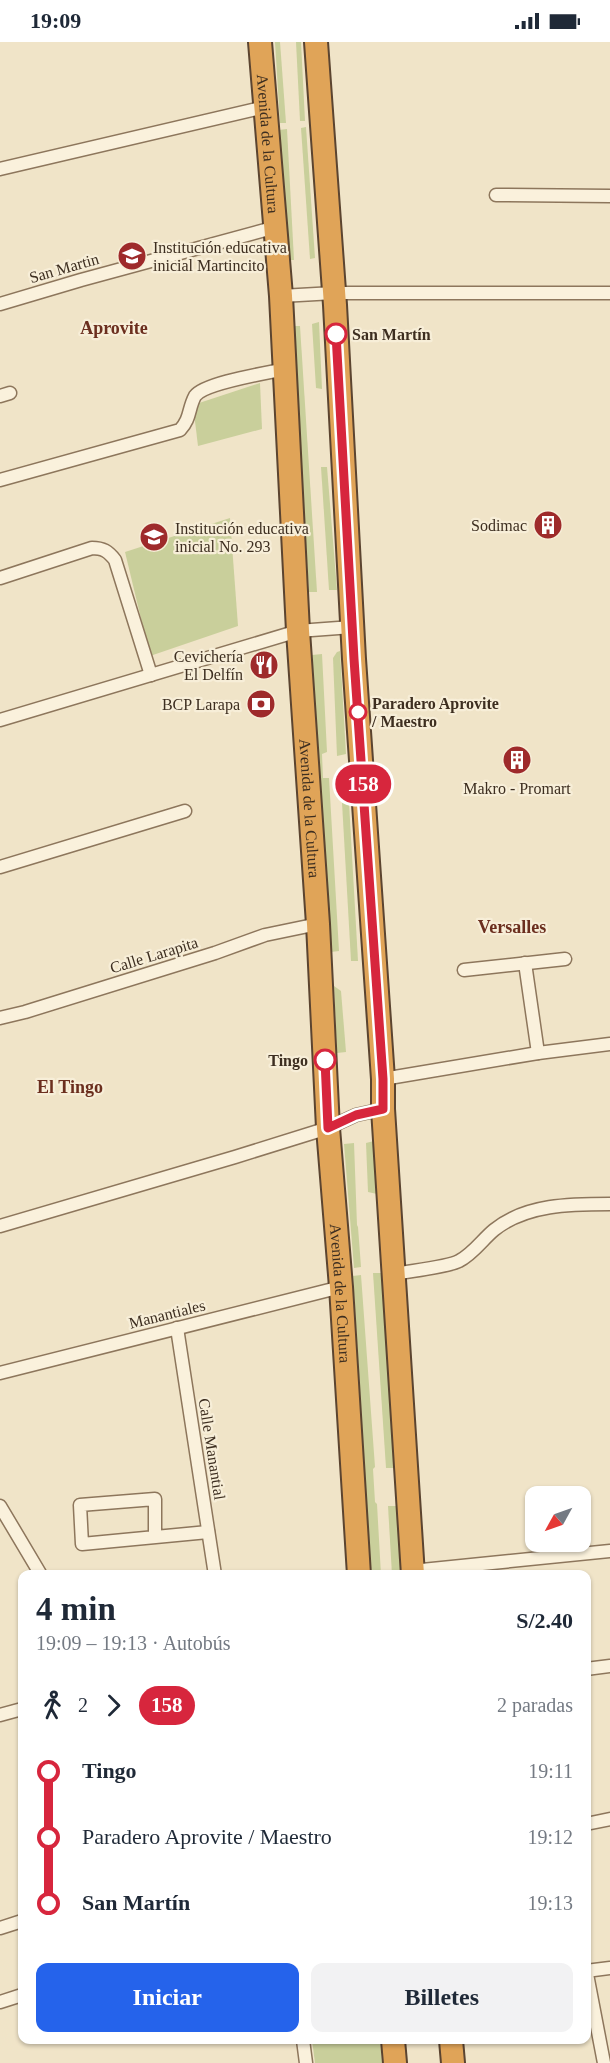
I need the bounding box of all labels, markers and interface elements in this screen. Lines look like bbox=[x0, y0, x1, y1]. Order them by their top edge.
text: 19:09 bbox=[30, 8, 81, 33]
street label: Avenida de la Cultura bbox=[254, 73, 283, 214]
place label: Institución educativa inicial Martincito bbox=[153, 239, 287, 274]
school or university icon: Institución educativa inicial Martincito bbox=[116, 240, 148, 272]
street label: San Martin bbox=[27, 250, 101, 286]
district label: Aprovite bbox=[80, 318, 148, 338]
marker: San Martín bbox=[325, 323, 347, 345]
place label: San Martín bbox=[352, 326, 431, 343]
building icon: Sodimac bbox=[532, 509, 564, 541]
place label: Sodimac bbox=[471, 517, 527, 534]
place label: Institución educativa inicial No. 293 bbox=[175, 520, 309, 555]
school or university icon: Institución educativa inicial No. 293 bbox=[138, 521, 170, 553]
place label: Cevichería El Delfín bbox=[174, 648, 243, 683]
restaurant icon: Cevichería El Delfín bbox=[248, 649, 280, 681]
bank icon: BCP Larapa bbox=[245, 688, 277, 720]
place label: Paradero Aprovite / Maestro bbox=[371, 695, 499, 730]
place label: BCP Larapa bbox=[162, 696, 240, 714]
marker: Paradero Aprovite / Maestro bbox=[349, 703, 367, 721]
street label: Avenida de la Cultura bbox=[297, 738, 323, 879]
building icon: Makro - Promart bbox=[501, 744, 533, 776]
line badge: 158 bbox=[328, 764, 398, 804]
text: 158 bbox=[347, 772, 379, 796]
place label: Makro - Promart bbox=[463, 780, 571, 797]
district label: Versalles bbox=[478, 917, 546, 937]
street label: Calle Larapita bbox=[108, 934, 200, 977]
marker: Tingo bbox=[314, 1049, 336, 1071]
place label: Tingo bbox=[268, 1052, 308, 1070]
district label: El Tingo bbox=[37, 1077, 103, 1097]
street label: Avenida de la Cultura bbox=[327, 1223, 354, 1363]
street label: Manantiales bbox=[127, 1296, 207, 1332]
street label: Calle Manantial bbox=[196, 1397, 229, 1502]
north arrow bbox=[525, 1486, 591, 1552]
map controls bbox=[525, 1486, 591, 1552]
text: 4 min bbox=[36, 1591, 116, 1627]
text: S/2.40 bbox=[516, 1608, 573, 1633]
text: 19:09 – 19:13 · Autobús bbox=[36, 1632, 230, 1654]
icon: walk bbox=[36, 1689, 69, 1722]
icon: forward bbox=[97, 1689, 130, 1722]
text: 158 bbox=[151, 1693, 183, 1717]
text: 2 bbox=[78, 1694, 88, 1716]
text: 2 paradas bbox=[497, 1694, 573, 1716]
text: Tingo bbox=[82, 1758, 137, 1783]
text: 19:11 bbox=[528, 1760, 573, 1782]
text: Paradero Aprovite / Maestro bbox=[82, 1824, 332, 1849]
text: 19:12 bbox=[527, 1826, 573, 1848]
text: San Martín bbox=[82, 1890, 190, 1915]
text: 19:13 bbox=[527, 1892, 573, 1914]
button: Iniciar bbox=[36, 1963, 299, 2032]
button: Billetes bbox=[311, 1963, 573, 2032]

